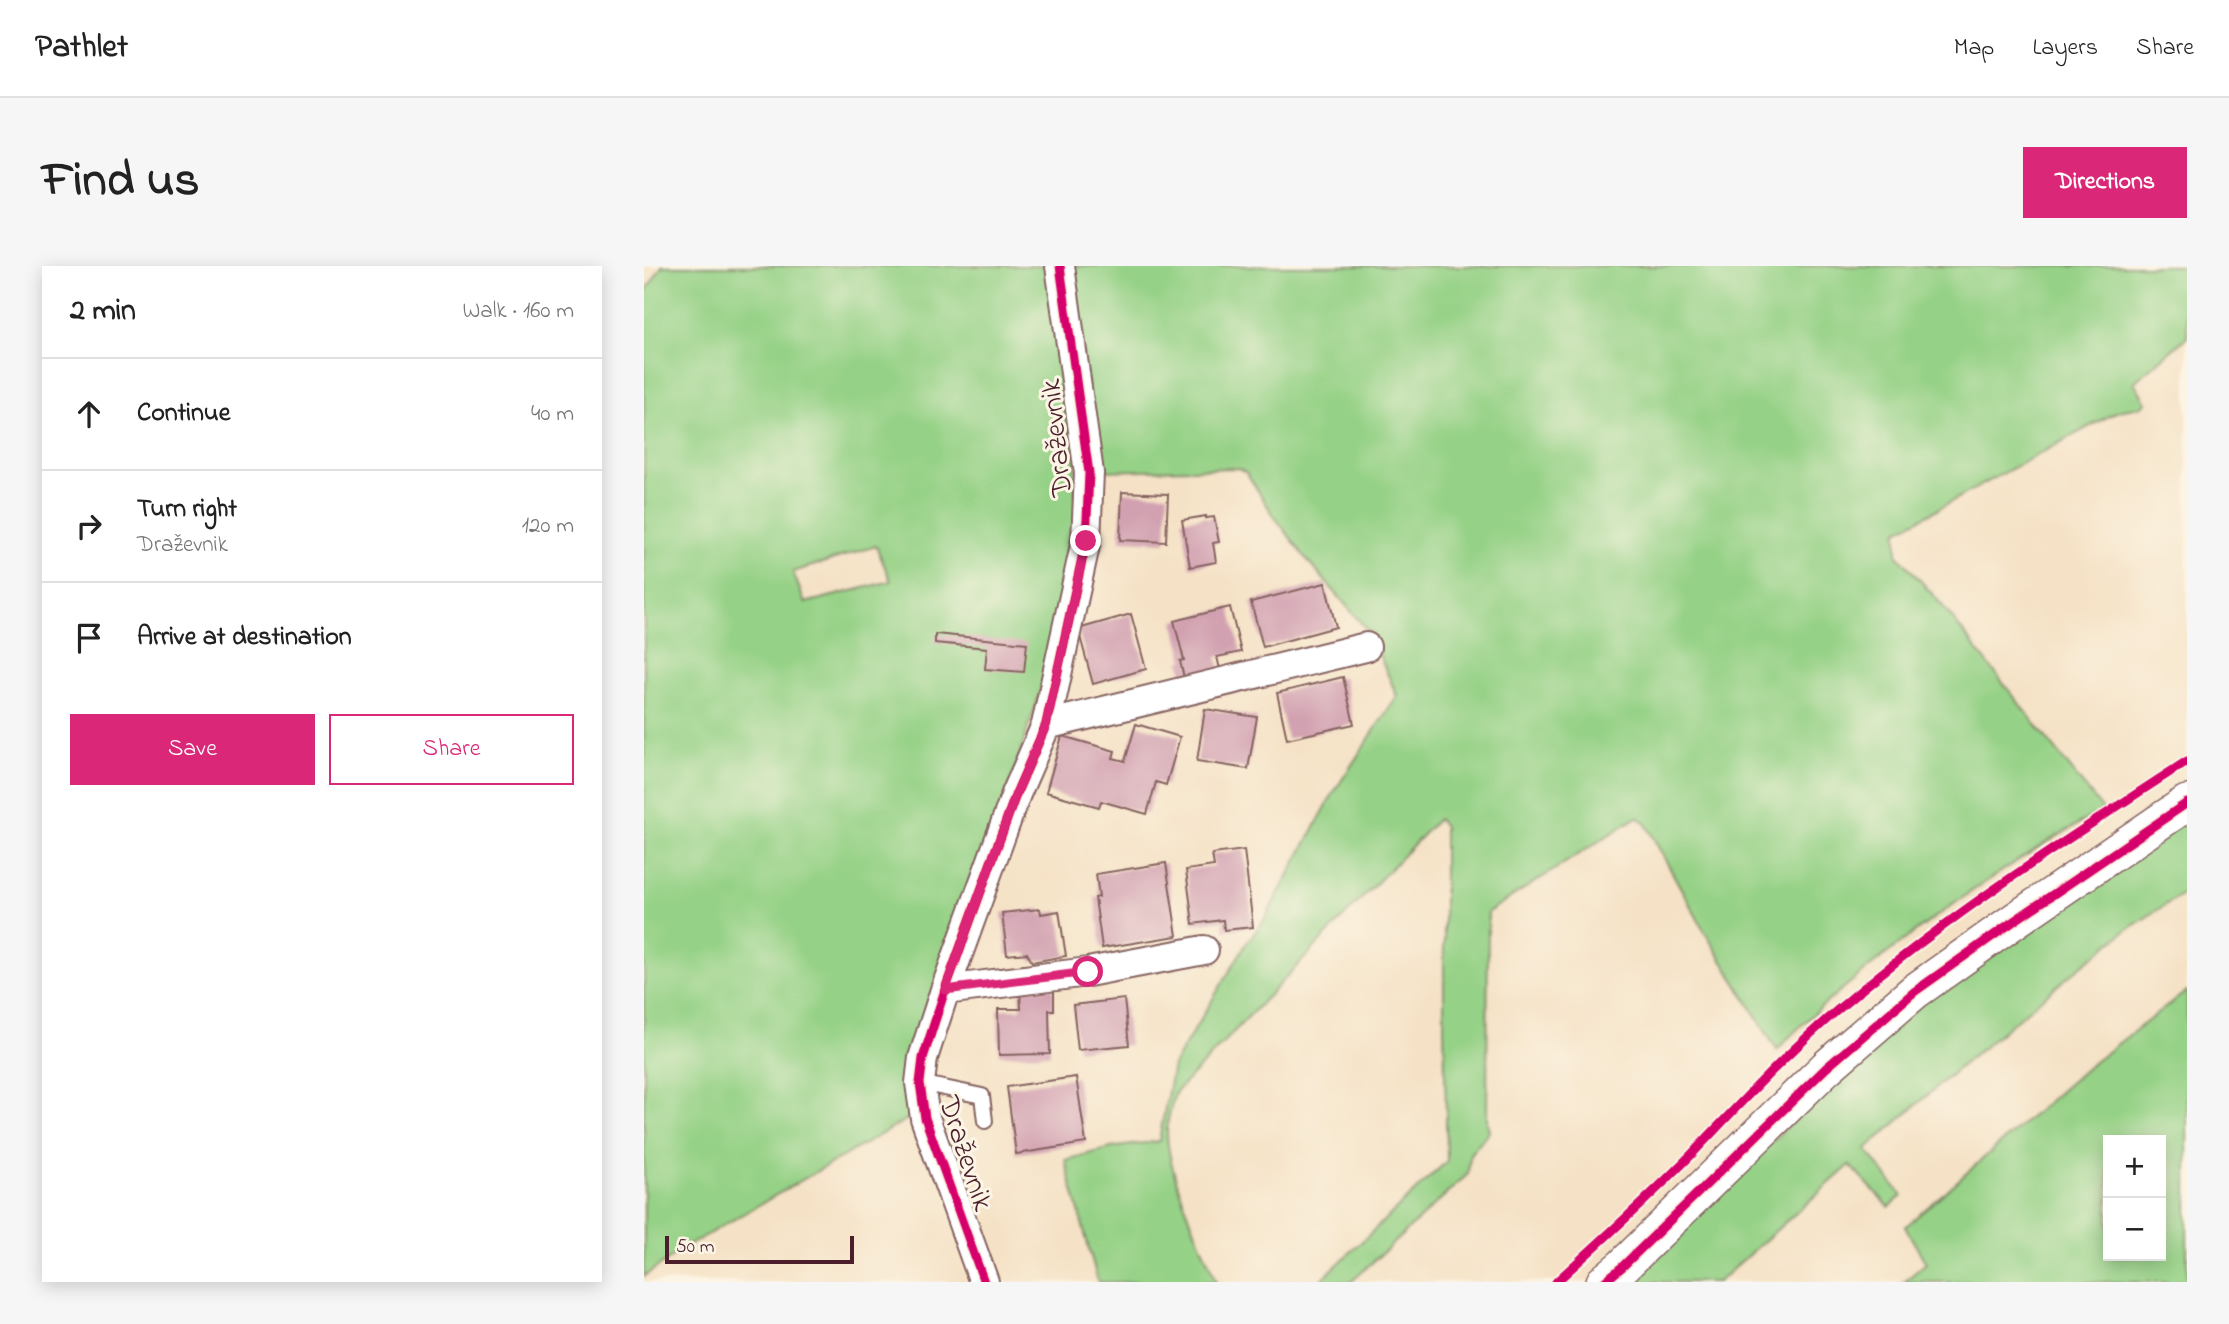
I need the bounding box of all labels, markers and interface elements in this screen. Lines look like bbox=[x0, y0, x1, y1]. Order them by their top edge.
text: Pathlet bbox=[35, 24, 128, 72]
text: Map bbox=[1954, 31, 1994, 66]
text: Layers bbox=[2032, 31, 2098, 66]
text: Share bbox=[2136, 31, 2194, 66]
text: Find us bbox=[42, 146, 199, 218]
button: Directions bbox=[2023, 147, 2187, 218]
text: 2 min bbox=[70, 290, 136, 334]
text: Walk · 160 m bbox=[462, 295, 574, 328]
street label: Draževnik bbox=[1030, 376, 1086, 500]
icon: ahead bbox=[70, 395, 108, 433]
text: Continue bbox=[137, 395, 230, 433]
text: 40 m bbox=[531, 398, 574, 431]
text: Turn right bbox=[137, 491, 237, 529]
icon: right bbox=[70, 507, 108, 545]
text: 120 m bbox=[522, 510, 574, 543]
route end bbox=[1070, 525, 1101, 556]
text: Draževnik bbox=[137, 529, 228, 562]
icon: arrive bbox=[70, 619, 108, 657]
text: Arrive at destination bbox=[137, 619, 352, 657]
button: Save bbox=[70, 714, 315, 785]
button: Share bbox=[329, 714, 574, 785]
route start bbox=[1072, 956, 1103, 987]
street label: Draževnik bbox=[925, 1090, 1004, 1218]
map controls bbox=[2103, 1135, 2166, 1261]
button: + bbox=[2103, 1135, 2166, 1198]
button: − bbox=[2103, 1198, 2166, 1261]
scale bar bbox=[665, 1233, 854, 1265]
text: 50 m bbox=[676, 1234, 715, 1261]

